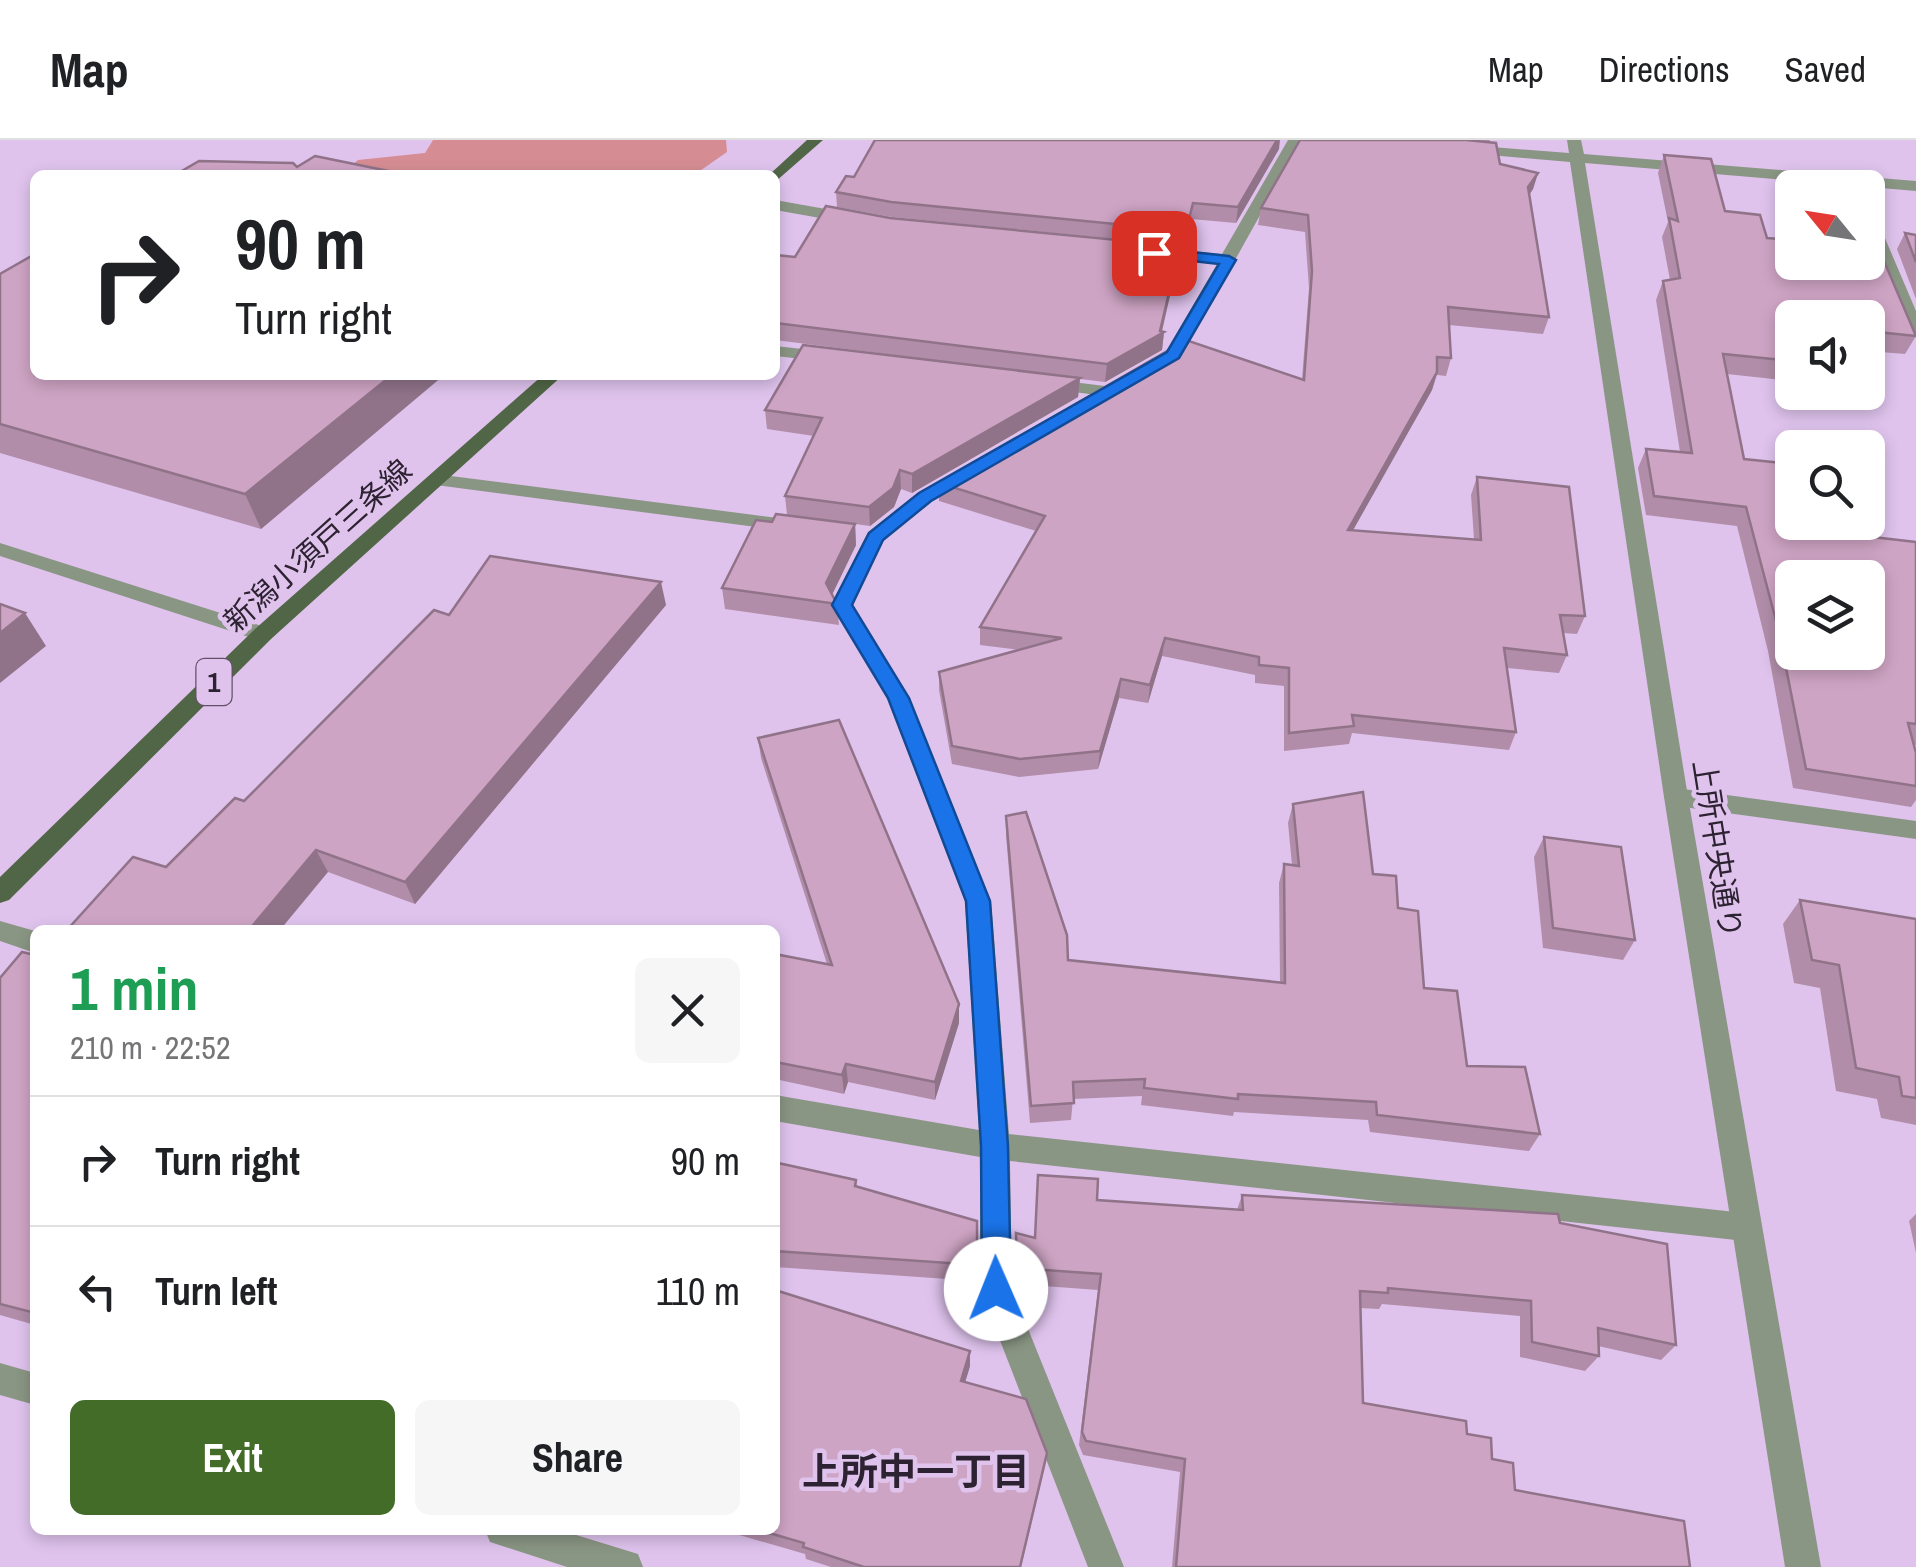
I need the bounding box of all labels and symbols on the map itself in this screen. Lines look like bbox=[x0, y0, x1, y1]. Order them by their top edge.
north arrow bbox=[1775, 170, 1885, 280]
pin bbox=[1112, 211, 1197, 296]
street label: 新潟小須戸三条線 bbox=[215, 450, 420, 640]
road number: 1 bbox=[196, 659, 232, 705]
street label: 上所中央通り bbox=[1684, 757, 1752, 941]
position arrow bbox=[944, 1237, 1048, 1341]
district label: 上所中一丁目 bbox=[802, 1446, 1030, 1497]

